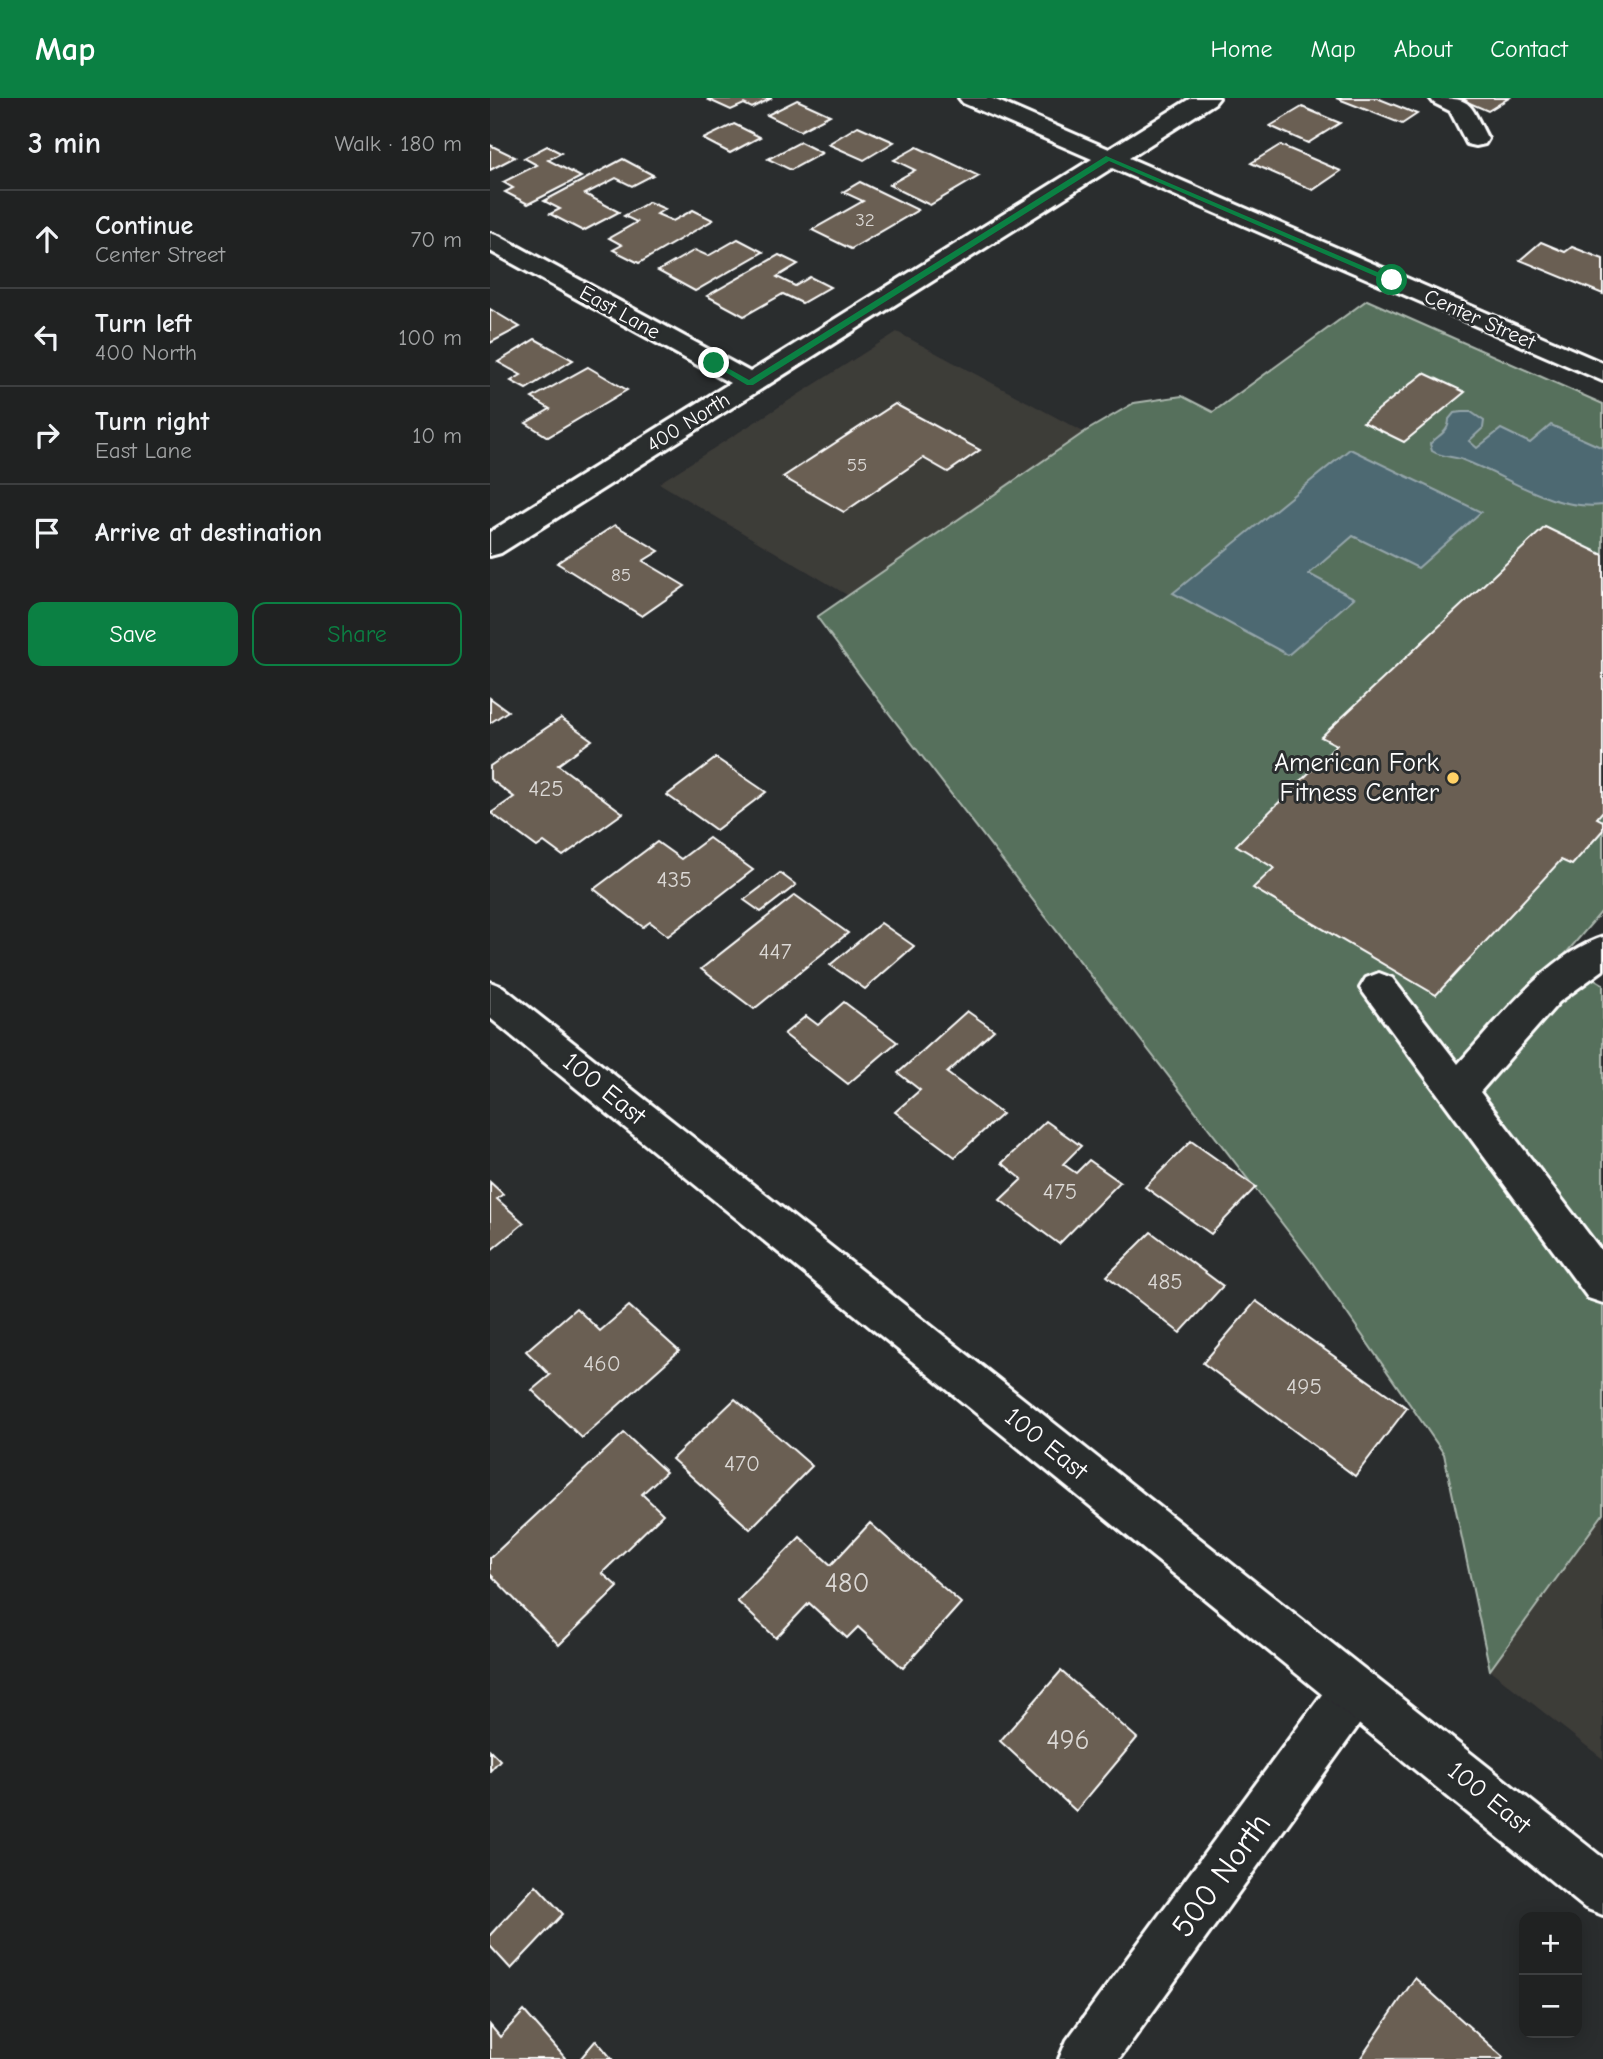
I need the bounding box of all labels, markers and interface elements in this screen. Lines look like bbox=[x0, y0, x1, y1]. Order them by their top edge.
text: Map bbox=[35, 30, 96, 68]
text: Home bbox=[1211, 35, 1272, 63]
text: Map bbox=[1310, 35, 1356, 63]
text: About bbox=[1394, 35, 1452, 63]
text: Contact bbox=[1490, 35, 1568, 63]
text: 3 min bbox=[28, 126, 101, 161]
text: Walk · 180 m bbox=[335, 130, 462, 157]
house number: 32 bbox=[855, 209, 875, 231]
text: Continue bbox=[95, 211, 193, 241]
icon: ahead bbox=[28, 220, 66, 258]
text: 70 m bbox=[410, 226, 462, 253]
text: Center Street bbox=[95, 241, 225, 268]
route start bbox=[1376, 264, 1407, 295]
street label: East Lane bbox=[576, 280, 664, 344]
street label: Center Street bbox=[1421, 284, 1540, 355]
text: Turn left bbox=[95, 309, 192, 339]
icon: left bbox=[28, 318, 66, 356]
text: 100 m bbox=[398, 324, 462, 351]
text: 400 North bbox=[95, 339, 197, 366]
route end bbox=[698, 347, 729, 378]
street label: 400 North bbox=[642, 387, 734, 457]
text: Turn right bbox=[95, 407, 209, 437]
icon: right bbox=[28, 416, 66, 454]
text: 10 m bbox=[412, 422, 462, 449]
text: East Lane bbox=[95, 437, 192, 464]
house number: 55 bbox=[847, 454, 867, 476]
icon: arrive bbox=[28, 514, 66, 552]
text: Arrive at destination bbox=[95, 518, 322, 548]
house number: 85 bbox=[611, 564, 631, 586]
button: Save bbox=[28, 602, 238, 666]
button: Share bbox=[252, 602, 462, 666]
place label: American Fork Fitness Center bbox=[1274, 748, 1440, 808]
marker: American Fork Fitness Center bbox=[1445, 770, 1461, 786]
house number: 425 bbox=[528, 775, 564, 802]
house number: 435 bbox=[656, 866, 692, 893]
house number: 447 bbox=[758, 938, 792, 965]
street label: 100 East bbox=[556, 1047, 653, 1132]
house number: 475 bbox=[1043, 1178, 1077, 1205]
house number: 485 bbox=[1147, 1268, 1183, 1295]
house number: 460 bbox=[583, 1350, 621, 1377]
house number: 495 bbox=[1286, 1373, 1322, 1400]
street label: 100 East bbox=[998, 1402, 1095, 1487]
house number: 470 bbox=[724, 1450, 760, 1477]
house number: 480 bbox=[824, 1567, 870, 1599]
house number: 496 bbox=[1046, 1724, 1090, 1756]
street label: 100 East bbox=[1441, 1756, 1538, 1841]
street label: 500 North bbox=[1164, 1806, 1278, 1944]
map controls bbox=[1519, 1912, 1582, 2038]
button: + bbox=[1519, 1912, 1582, 1975]
button: − bbox=[1519, 1975, 1582, 2038]

